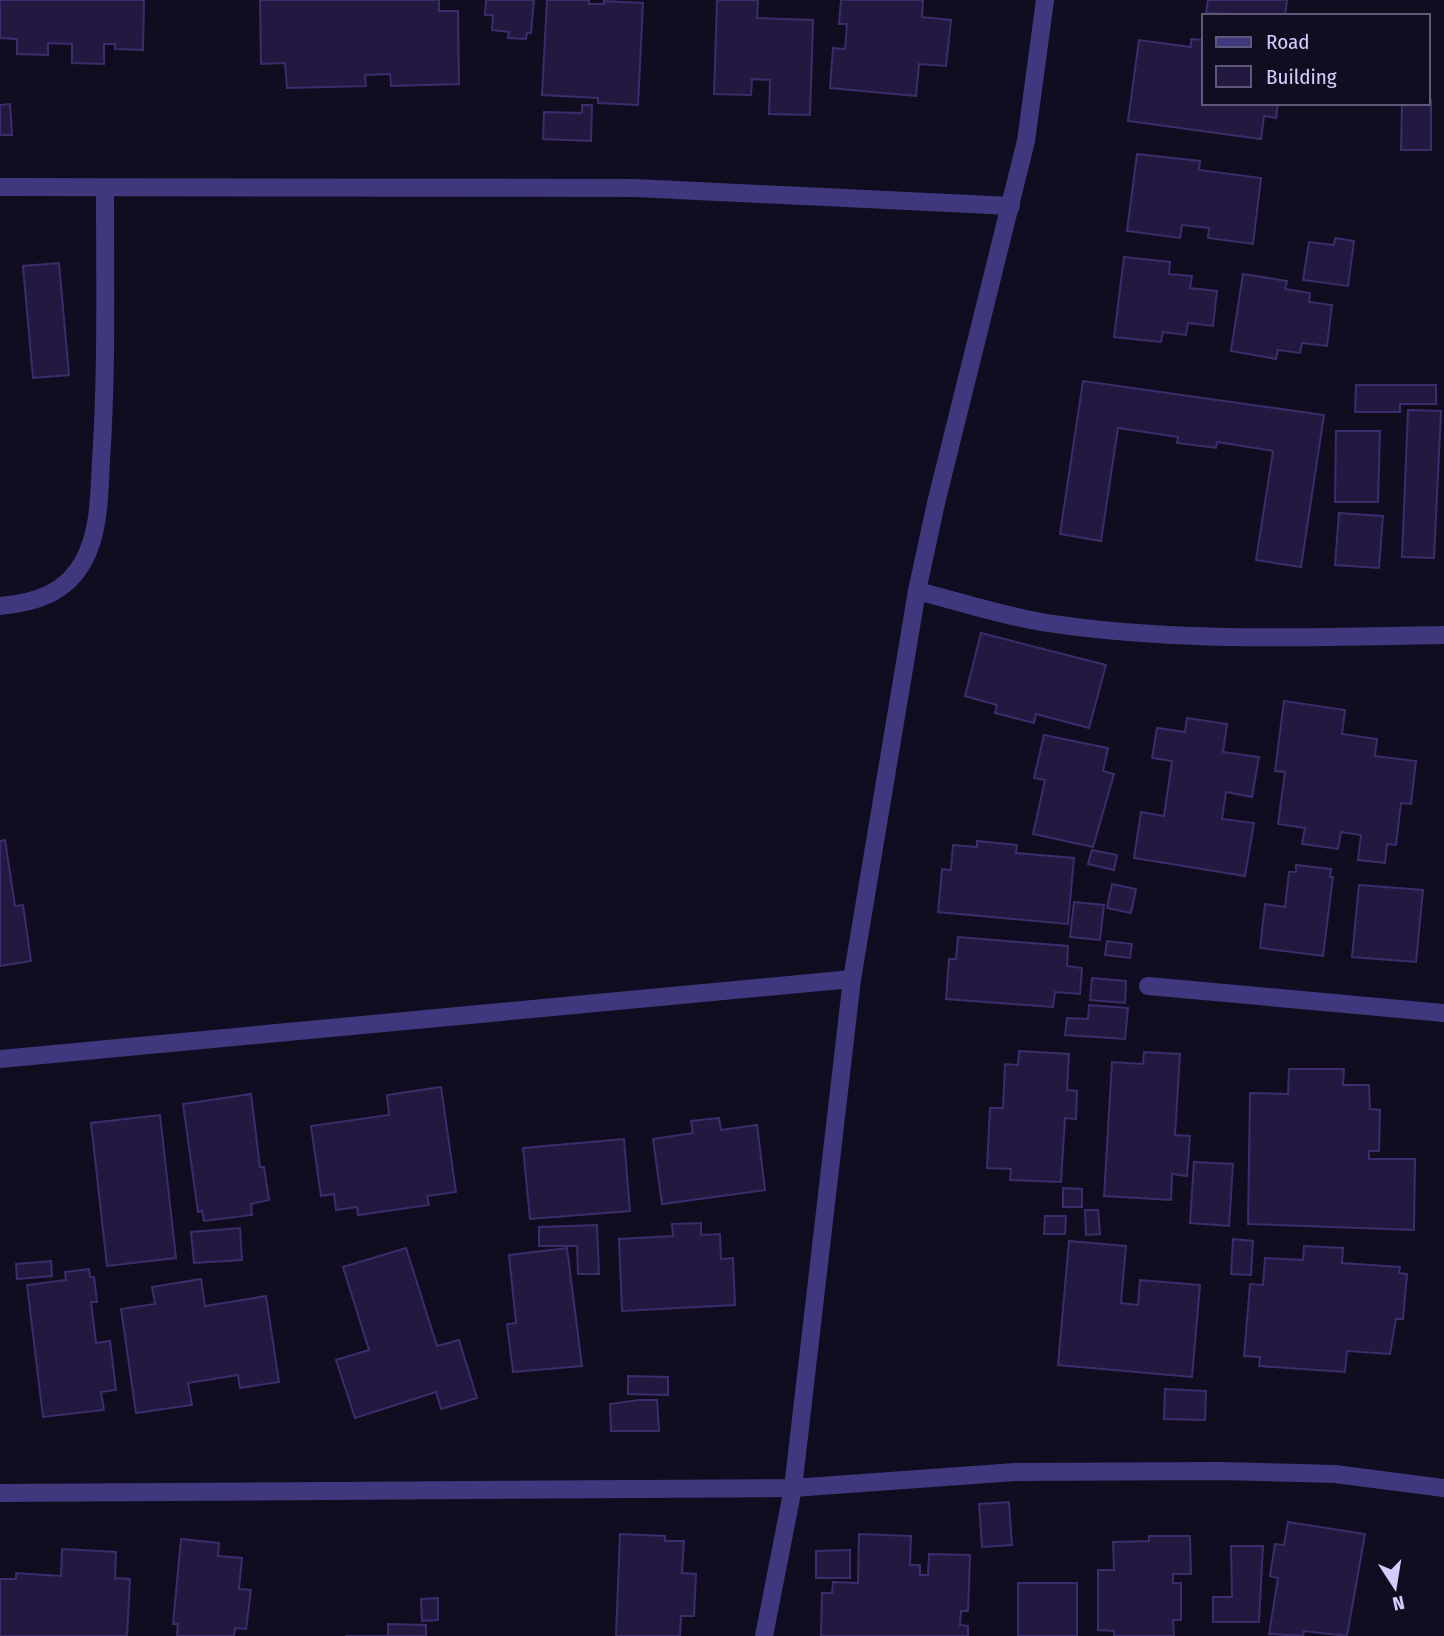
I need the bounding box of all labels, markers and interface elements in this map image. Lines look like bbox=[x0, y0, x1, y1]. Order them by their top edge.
legend bbox=[1202, 14, 1430, 105]
text: Road bbox=[1266, 29, 1310, 55]
text: Building bbox=[1266, 64, 1337, 90]
north arrow bbox=[1360, 1552, 1430, 1622]
text: N bbox=[1390, 1591, 1406, 1616]

